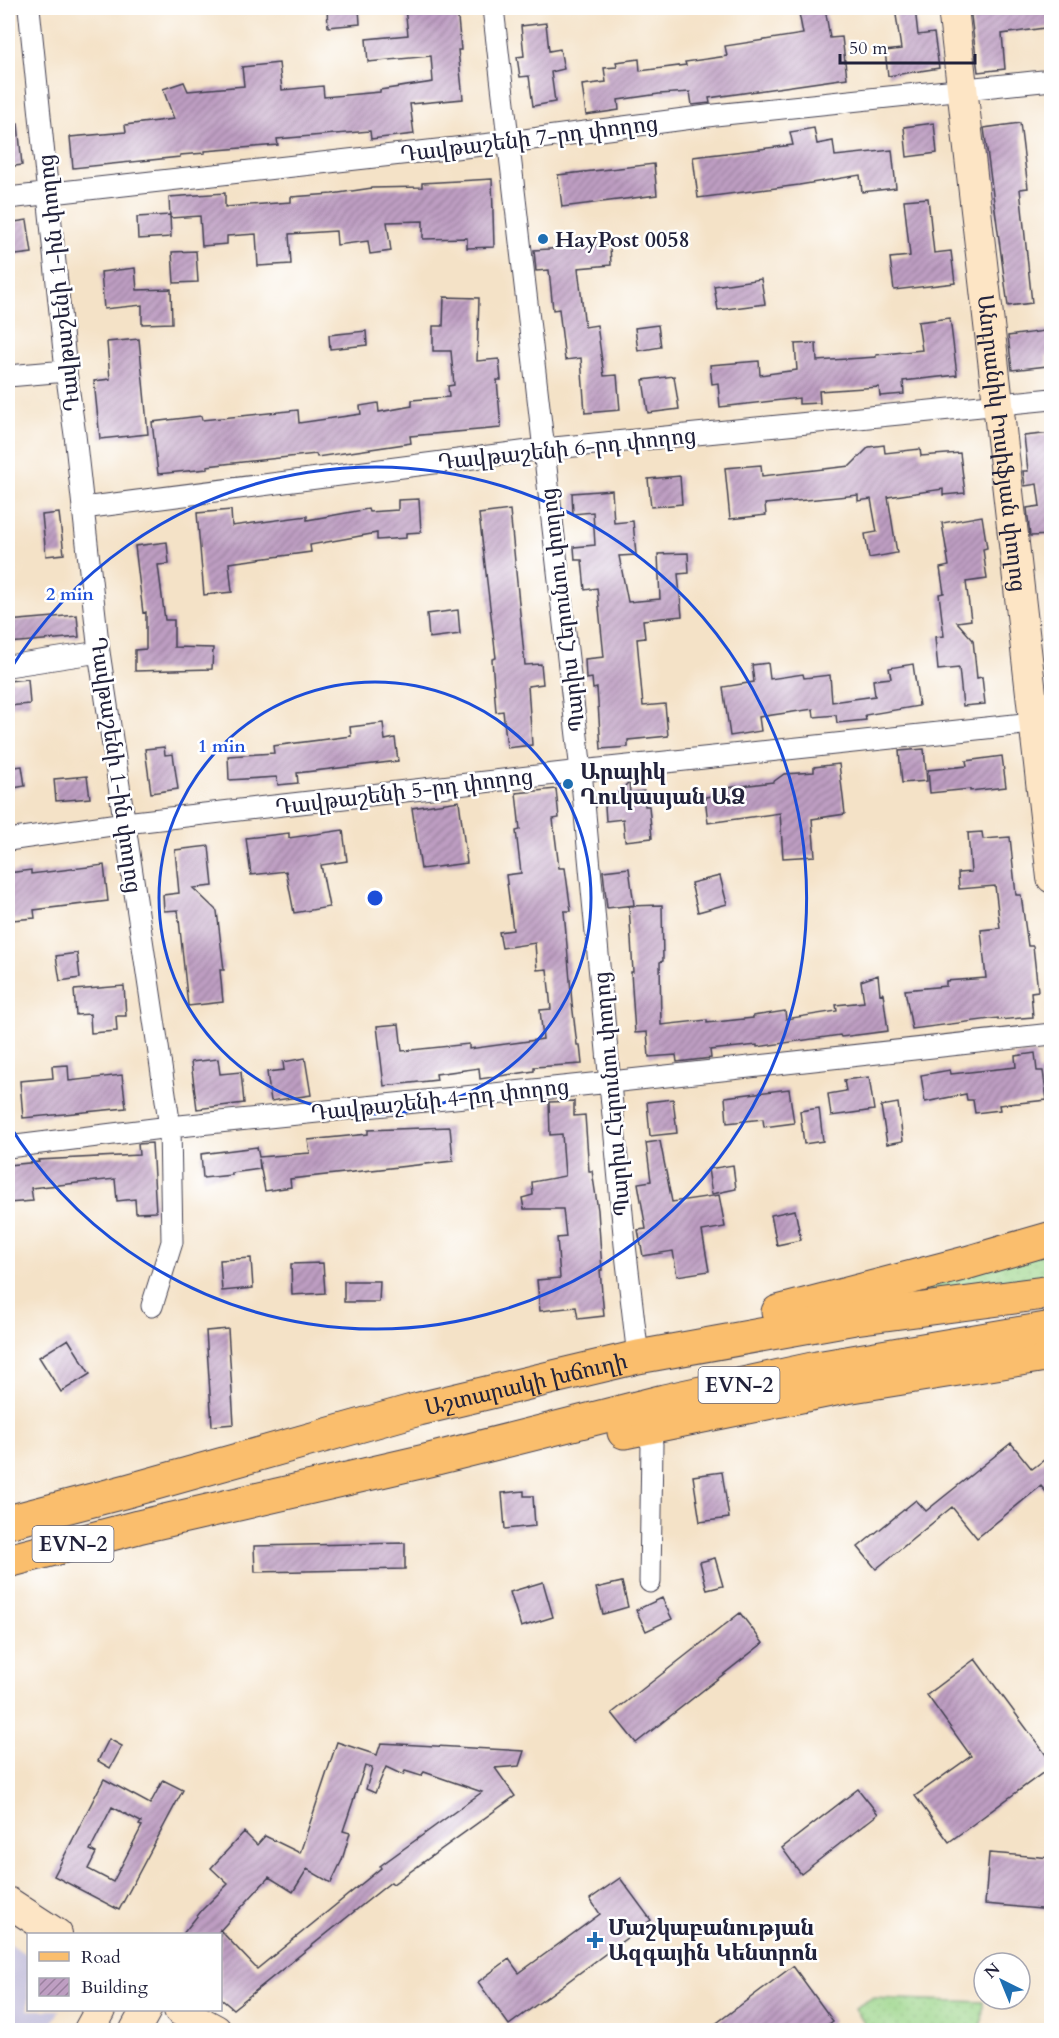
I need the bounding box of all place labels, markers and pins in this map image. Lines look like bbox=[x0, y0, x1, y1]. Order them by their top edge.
place label: HayPost 0058 bbox=[555, 225, 690, 255]
marker: HayPost 0058 bbox=[536, 232, 550, 246]
place label: Արայիկ Ղուկասյան ԱՁ bbox=[580, 757, 746, 812]
marker: Արայիկ Ղուկասյան ԱՁ bbox=[561, 777, 575, 791]
centre of rings bbox=[365, 888, 385, 908]
place label: Մաշկաբանության Ազգային Կենտրոն bbox=[608, 1913, 818, 1968]
marker: Մաշկաբանության Ազգային Կենտրոն bbox=[586, 1931, 604, 1949]

